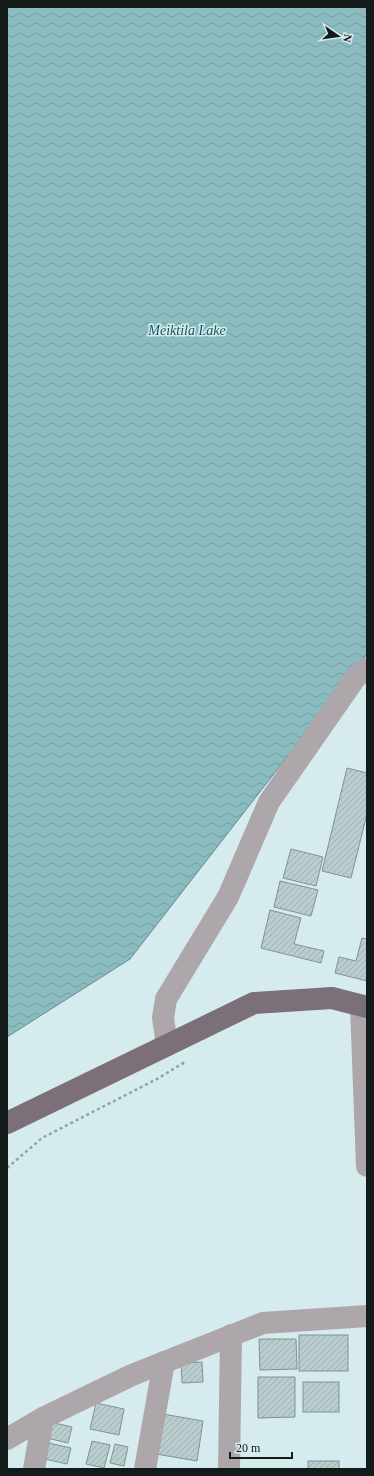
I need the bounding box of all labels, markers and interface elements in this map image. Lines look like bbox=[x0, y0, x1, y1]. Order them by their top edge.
north arrow bbox=[318, 16, 358, 56]
text: N bbox=[341, 33, 354, 44]
water label: Meiktila Lake bbox=[147, 323, 226, 338]
scale bar bbox=[230, 1434, 292, 1460]
text: 20 m bbox=[236, 1441, 261, 1455]

